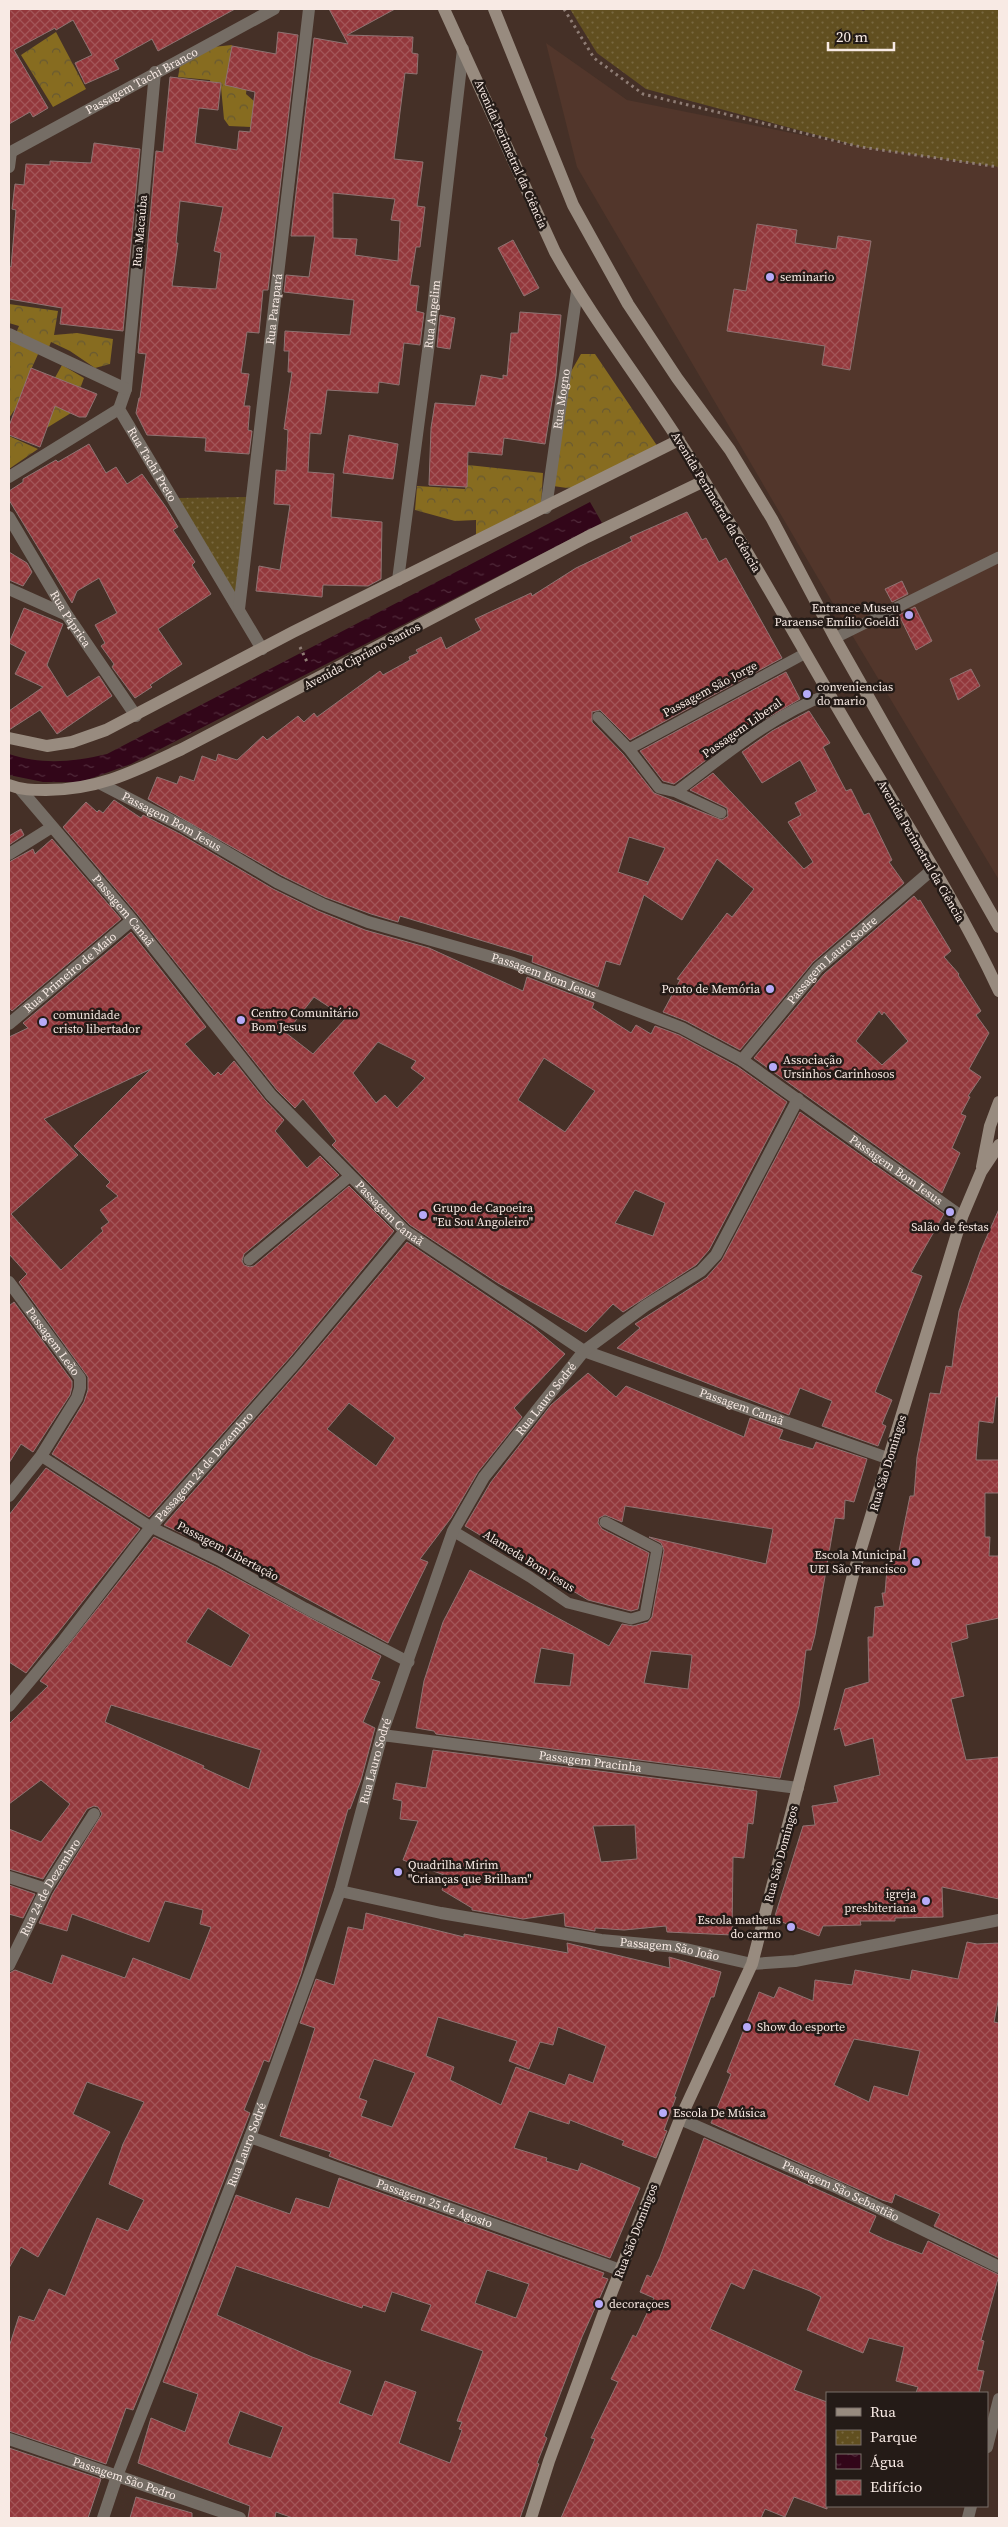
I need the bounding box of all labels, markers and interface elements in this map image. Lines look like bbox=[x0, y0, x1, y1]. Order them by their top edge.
scale bar bbox=[828, 20, 894, 52]
text: 20 m bbox=[836, 26, 868, 47]
street label: Passagem Tachi Branco bbox=[83, 44, 201, 118]
street label: Avenida Perimetral da Ciência bbox=[471, 77, 551, 232]
street label: Rua Macaúba bbox=[129, 193, 151, 268]
place label: seminario bbox=[780, 269, 835, 285]
marker: seminario bbox=[764, 271, 776, 283]
street label: Rua Parapará bbox=[262, 272, 286, 346]
street label: Rua Angelim bbox=[420, 279, 444, 349]
street label: Rua Mogno bbox=[549, 367, 574, 430]
street label: Rua Tachi Preto bbox=[124, 424, 181, 505]
street label: Avenida Perimetral da Ciência bbox=[668, 429, 765, 576]
street label: Rua Páprica bbox=[46, 588, 95, 651]
place label: Entrance Museu Paraense Emílio Goeldi bbox=[774, 600, 899, 630]
marker: Entrance Museu Paraense Emílio Goeldi bbox=[903, 609, 915, 621]
street label: Avenida Cipriano Santos bbox=[301, 618, 423, 694]
street label: Passagem São Jorge bbox=[660, 657, 760, 721]
place label: conveniencias do mario bbox=[817, 679, 893, 709]
marker: conveniencias do mario bbox=[801, 688, 813, 700]
street label: Passagem Liberal bbox=[699, 694, 785, 761]
street label: Avenida Perimetral da Ciência bbox=[874, 777, 969, 926]
street label: Passagem Bom Jesus bbox=[119, 788, 224, 855]
street label: Passagem Canaã bbox=[89, 871, 158, 950]
street label: Passagem Lauro Sodre bbox=[783, 912, 881, 1008]
street label: Rua Primeiro de Maio bbox=[20, 928, 120, 1016]
street label: Passagem Bom Jesus bbox=[489, 949, 599, 1002]
place label: Ponto de Memória bbox=[662, 981, 761, 997]
marker: Ponto de Memória bbox=[764, 983, 776, 995]
place label: Centro Comunitário Bom Jesus bbox=[251, 1005, 359, 1035]
place label: comunidade cristo libertador bbox=[53, 1007, 140, 1037]
marker: Centro Comunitário Bom Jesus bbox=[235, 1014, 247, 1026]
marker: comunidade cristo libertador bbox=[37, 1016, 49, 1028]
place label: Associação Ursinhos Carinhosos bbox=[783, 1052, 895, 1082]
marker: Associação Ursinhos Carinhosos bbox=[767, 1061, 779, 1073]
street label: Passagem Bom Jesus bbox=[846, 1131, 946, 1209]
street label: Passagem Canaã bbox=[352, 1177, 428, 1250]
place label: Grupo de Capoeira "Eu Sou Angoleiro" bbox=[433, 1200, 534, 1230]
marker: Salão de festas bbox=[944, 1206, 956, 1218]
marker: Grupo de Capoeira "Eu Sou Angoleiro" bbox=[417, 1209, 429, 1221]
place label: Salão de festas bbox=[911, 1219, 989, 1235]
street label: Passagem Leão bbox=[22, 1304, 84, 1379]
street label: Rua Lauro Sodré bbox=[512, 1359, 580, 1439]
street label: Passagem Canaã bbox=[697, 1384, 787, 1429]
street label: Passagem 24 de Dezembro bbox=[151, 1408, 257, 1525]
street label: Rua São Domingos bbox=[866, 1413, 910, 1513]
street label: Passagem Libertação bbox=[174, 1517, 282, 1585]
street label: Alameda Bom Jesus bbox=[480, 1526, 578, 1596]
place label: Escola Municipal UEI São Francisco bbox=[809, 1547, 906, 1577]
marker: Escola Municipal UEI São Francisco bbox=[910, 1556, 922, 1568]
street label: Rua Lauro Sodré bbox=[356, 1716, 395, 1806]
street label: Passagem Pracinha bbox=[538, 1747, 644, 1776]
street label: Rua São Domingos bbox=[760, 1804, 802, 1904]
street label: Rua 24 de Dezembro bbox=[16, 1835, 84, 1939]
place label: Quadrilha Mirim "Crianças que Brilham" bbox=[408, 1857, 531, 1887]
marker: Quadrilha Mirim "Crianças que Brilham" bbox=[392, 1866, 404, 1878]
place label: igreja presbiteriana bbox=[844, 1886, 917, 1916]
marker: igreja presbiteriana bbox=[920, 1895, 932, 1907]
place label: Escola matheus do carmo bbox=[698, 1912, 781, 1942]
marker: Escola matheus do carmo bbox=[785, 1921, 797, 1933]
street label: Passagem São João bbox=[619, 1934, 721, 1964]
place label: Show do esporte bbox=[757, 2019, 845, 2035]
marker: Show do esporte bbox=[741, 2021, 753, 2033]
street label: Rua Lauro Sodré bbox=[223, 2100, 270, 2189]
place label: Escola De Música bbox=[673, 2105, 767, 2121]
marker: Escola De Música bbox=[657, 2107, 669, 2119]
street label: Passagem São Sebastião bbox=[780, 2157, 902, 2225]
street label: Passagem 25 de Agosto bbox=[374, 2175, 495, 2232]
street label: Rua São Domingos bbox=[611, 2182, 661, 2280]
place label: decoraçoes bbox=[609, 2296, 669, 2312]
marker: decoraçoes bbox=[593, 2298, 605, 2310]
legend bbox=[826, 2392, 988, 2507]
text: Rua bbox=[870, 2401, 896, 2422]
text: Parque bbox=[870, 2426, 918, 2447]
text: Água bbox=[870, 2451, 904, 2472]
street label: Passagem São Pedro bbox=[71, 2453, 179, 2504]
text: Edifício bbox=[870, 2476, 922, 2497]

